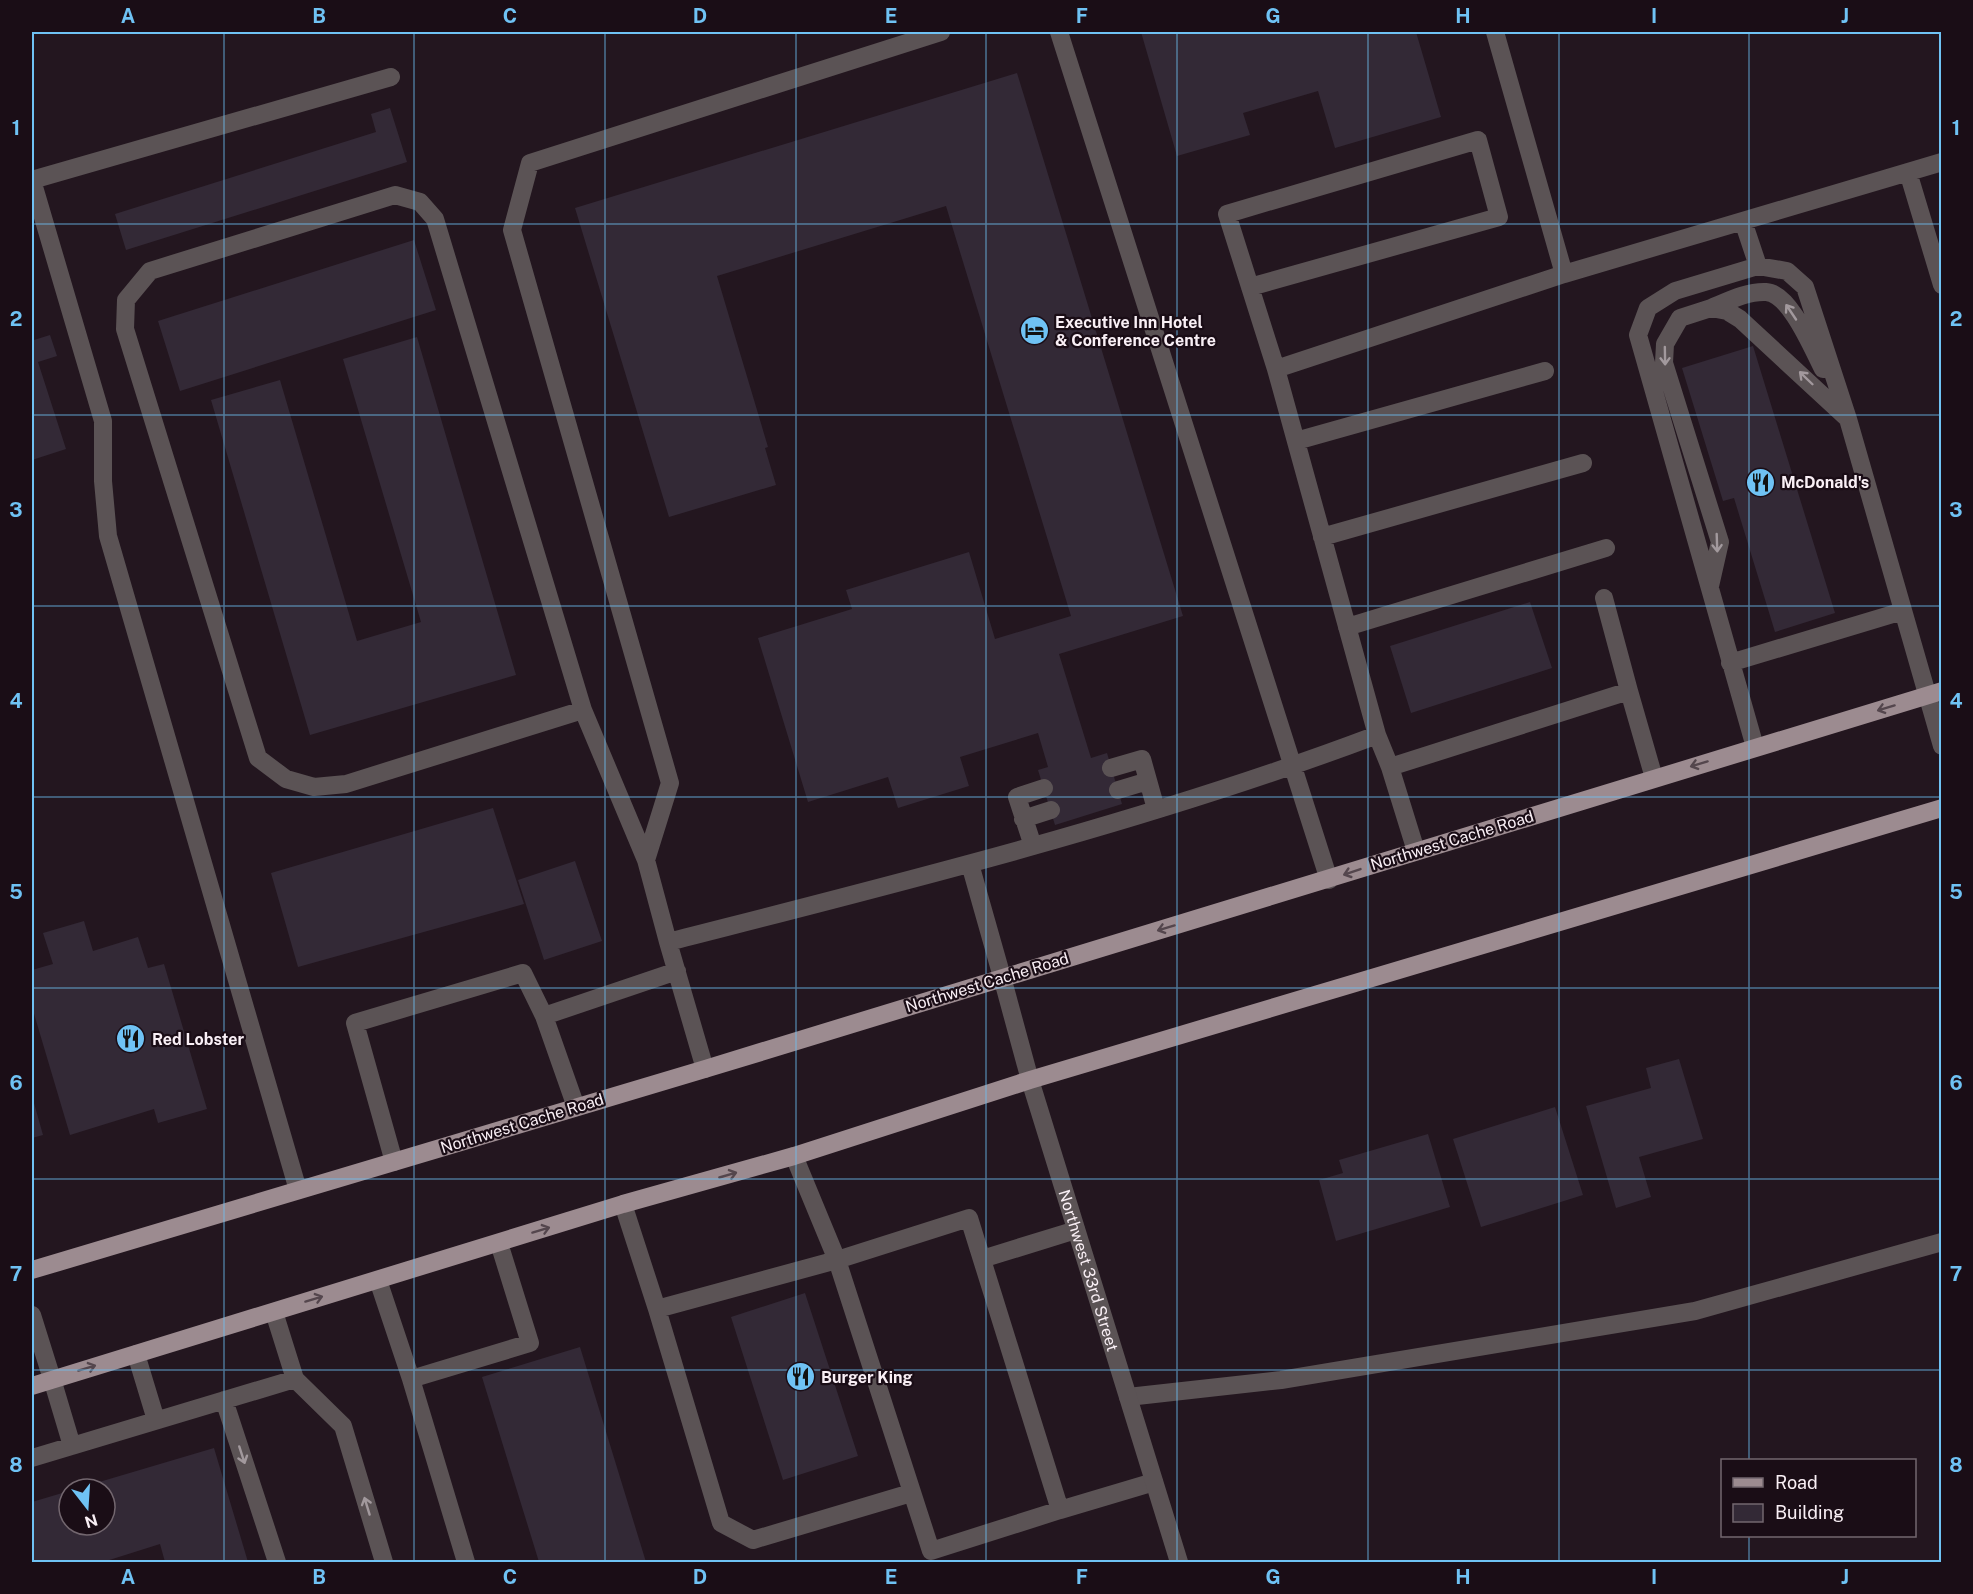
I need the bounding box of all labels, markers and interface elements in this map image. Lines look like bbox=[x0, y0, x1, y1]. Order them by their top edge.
text: A bbox=[121, 4, 135, 28]
text: B bbox=[312, 4, 326, 28]
text: C bbox=[503, 4, 517, 28]
text: D bbox=[693, 4, 707, 28]
text: E bbox=[885, 4, 897, 28]
text: F bbox=[1076, 4, 1088, 28]
text: G bbox=[1265, 4, 1281, 28]
text: H bbox=[1455, 4, 1471, 28]
text: I bbox=[1651, 4, 1657, 28]
text: J bbox=[1841, 4, 1849, 28]
text: 1 bbox=[12, 116, 20, 140]
text: 1 bbox=[1952, 116, 1960, 140]
one-way arrow bbox=[1785, 304, 1797, 320]
text: 2 bbox=[10, 307, 22, 331]
text: 2 bbox=[1950, 307, 1962, 331]
place label: Executive Inn Hotel & Conference Centre bbox=[1055, 313, 1216, 350]
hotel icon: Executive Inn Hotel & Conference Centre bbox=[1018, 315, 1050, 347]
one-way arrow bbox=[1659, 346, 1671, 366]
one-way arrow bbox=[1798, 371, 1813, 386]
restaurant icon: McDonald's bbox=[1744, 466, 1776, 498]
place label: McDonald's bbox=[1781, 473, 1869, 492]
text: 3 bbox=[9, 498, 23, 522]
text: 3 bbox=[1949, 498, 1963, 522]
one-way arrow bbox=[1711, 533, 1723, 552]
text: 4 bbox=[9, 689, 23, 713]
text: 4 bbox=[1949, 689, 1963, 713]
one-way arrow bbox=[1876, 703, 1895, 714]
one-way arrow bbox=[1690, 759, 1709, 770]
street label: Northwest Cache Road bbox=[1368, 807, 1536, 874]
one-way arrow bbox=[1343, 867, 1362, 878]
text: 5 bbox=[9, 880, 23, 904]
text: 5 bbox=[1949, 880, 1963, 904]
one-way arrow bbox=[1156, 923, 1175, 934]
street label: Northwest Cache Road bbox=[903, 949, 1071, 1016]
restaurant icon: Red Lobster bbox=[115, 1023, 147, 1055]
place label: Red Lobster bbox=[152, 1030, 244, 1049]
text: 6 bbox=[9, 1071, 23, 1095]
text: 6 bbox=[1949, 1071, 1963, 1095]
street label: Northwest Cache Road bbox=[438, 1090, 606, 1157]
one-way arrow bbox=[718, 1168, 737, 1180]
street label: Northwest 33rd Street bbox=[1054, 1187, 1122, 1354]
one-way arrow bbox=[531, 1224, 550, 1235]
text: 7 bbox=[10, 1262, 22, 1286]
text: 7 bbox=[1950, 1262, 1962, 1286]
one-way arrow bbox=[304, 1293, 323, 1304]
restaurant icon: Burger King bbox=[784, 1361, 816, 1393]
one-way arrow bbox=[77, 1362, 96, 1373]
place label: Burger King bbox=[821, 1368, 913, 1387]
one-way arrow bbox=[238, 1445, 249, 1464]
text: 8 bbox=[9, 1453, 23, 1477]
text: 8 bbox=[1949, 1453, 1963, 1477]
legend bbox=[1721, 1459, 1916, 1537]
text: Road bbox=[1775, 1472, 1818, 1493]
north arrow bbox=[57, 1477, 117, 1537]
one-way arrow bbox=[361, 1497, 372, 1516]
text: Building bbox=[1775, 1502, 1844, 1523]
text: N bbox=[82, 1510, 100, 1532]
text: A bbox=[121, 1565, 135, 1589]
text: B bbox=[312, 1565, 326, 1589]
text: C bbox=[503, 1565, 517, 1589]
text: D bbox=[693, 1565, 707, 1589]
text: E bbox=[885, 1565, 897, 1589]
text: F bbox=[1076, 1565, 1088, 1589]
text: G bbox=[1265, 1565, 1281, 1589]
text: H bbox=[1455, 1565, 1471, 1589]
text: I bbox=[1651, 1565, 1657, 1589]
text: J bbox=[1841, 1565, 1849, 1589]

